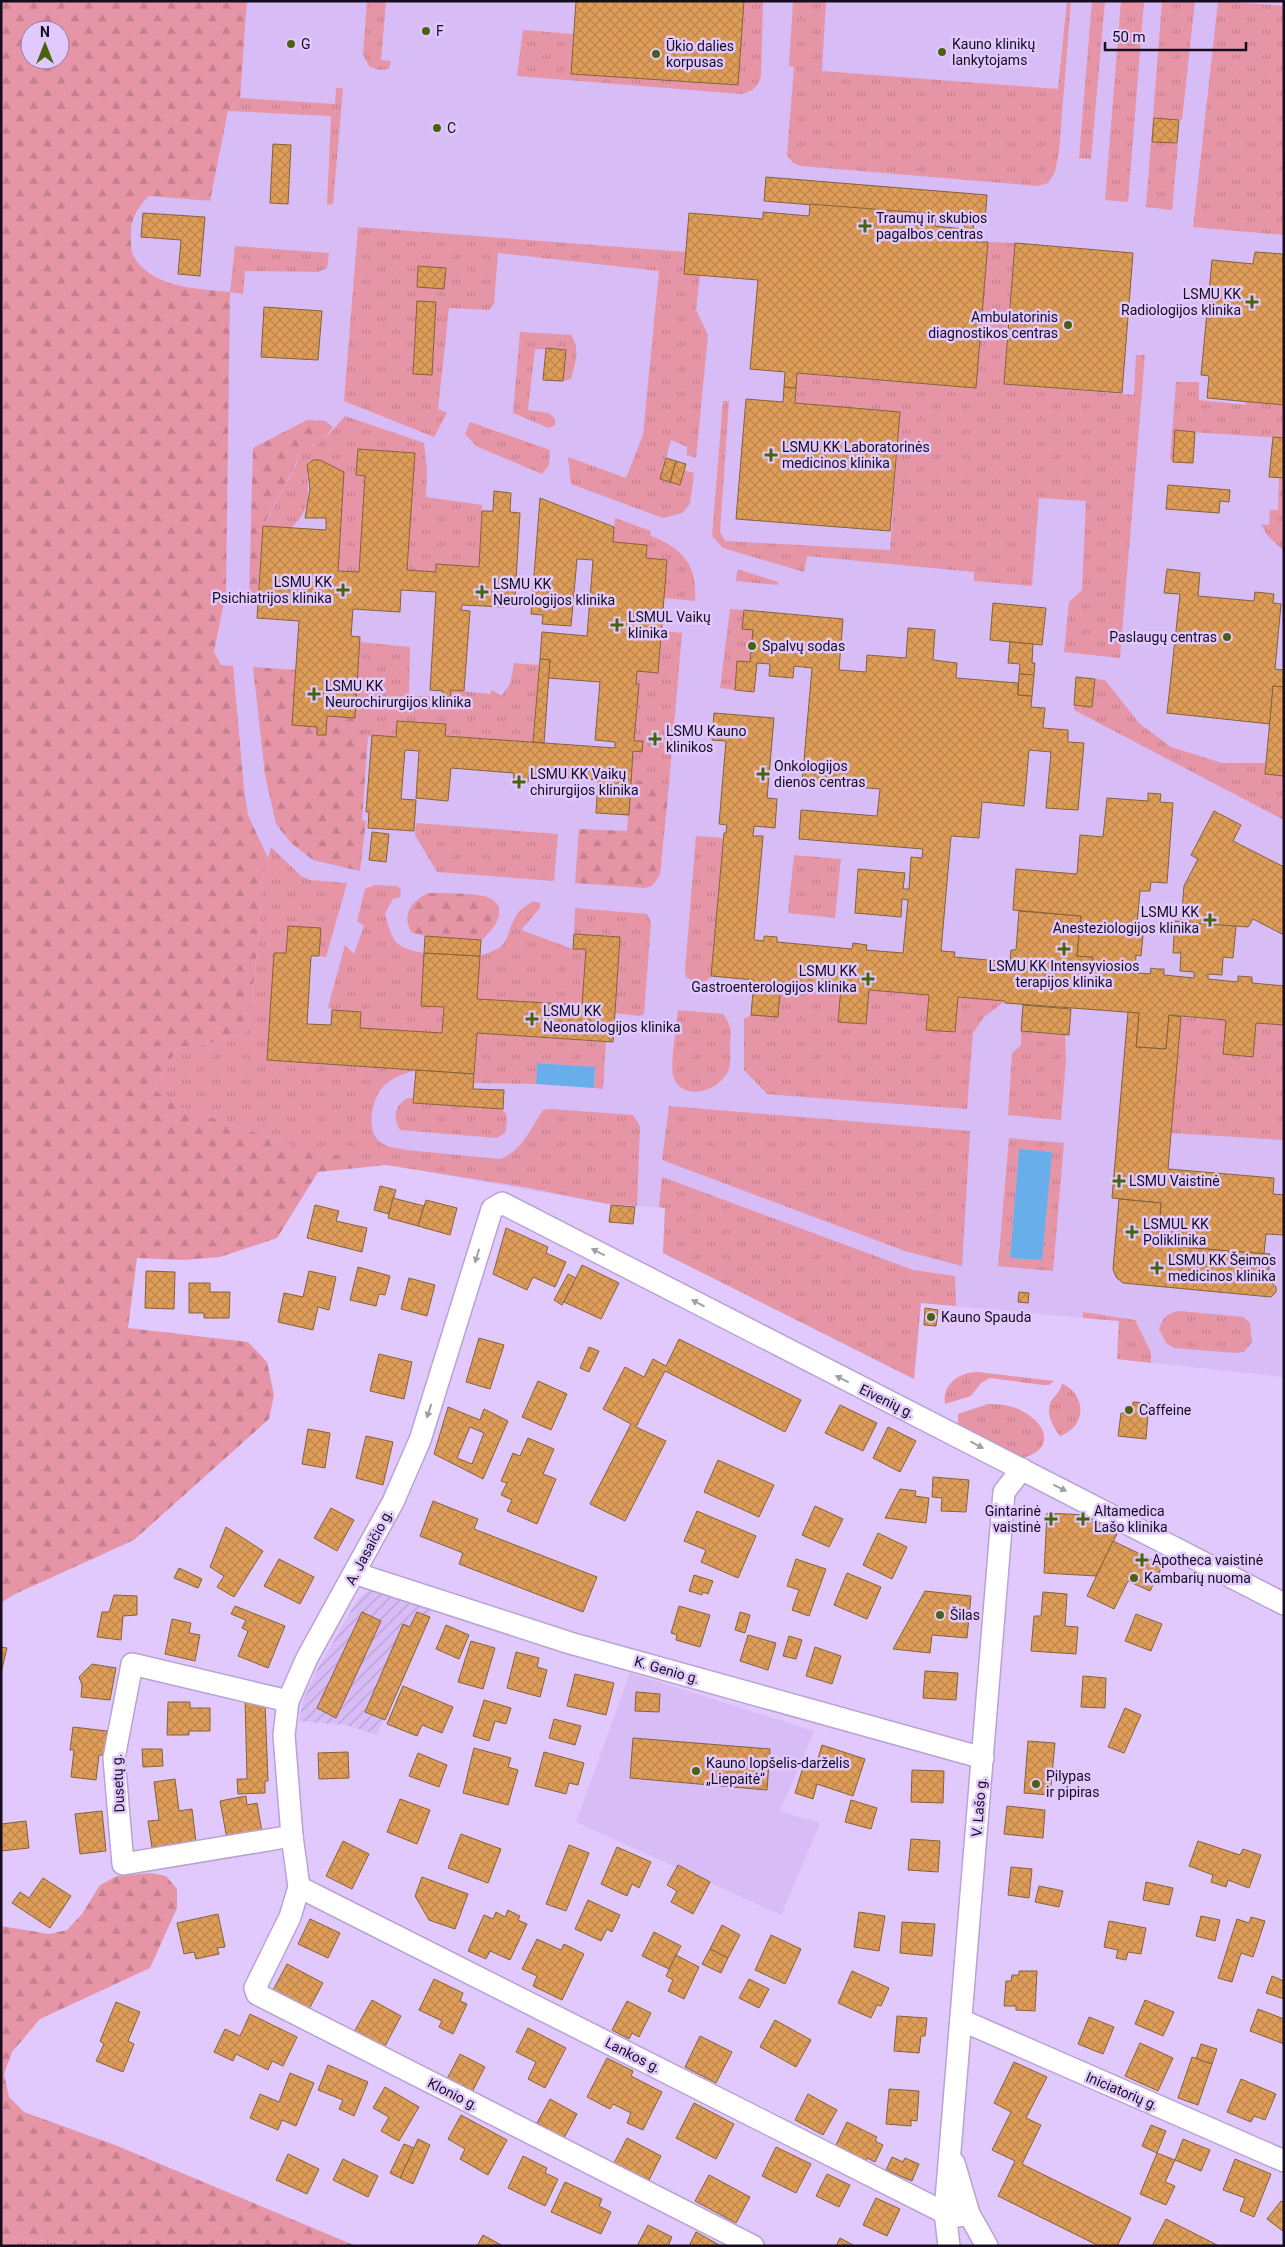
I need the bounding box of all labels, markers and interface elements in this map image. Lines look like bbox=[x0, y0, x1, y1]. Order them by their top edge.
north arrow bbox=[20, 20, 70, 70]
scale bar bbox=[1105, 20, 1246, 52]
place label: F bbox=[436, 23, 444, 39]
text: N bbox=[40, 24, 50, 40]
marker: F bbox=[420, 25, 432, 37]
text: 50 m bbox=[1112, 28, 1146, 46]
place label: G bbox=[301, 36, 311, 52]
place label: Kauno klinikų lankytojams bbox=[952, 36, 1035, 68]
marker: G bbox=[285, 38, 297, 50]
place label: Ūkio dalies korpusas bbox=[666, 38, 734, 70]
marker: Kauno klinikų lankytojams bbox=[936, 46, 948, 58]
marker: Ūkio dalies korpusas bbox=[650, 48, 662, 60]
place label: C bbox=[447, 120, 456, 136]
marker: C bbox=[431, 122, 443, 134]
place label: Traumų ir skubios pagalbos centras bbox=[876, 210, 987, 242]
marker: Traumų ir skubios pagalbos centras bbox=[858, 219, 872, 233]
place label: LSMU KK Radiologijos klinika bbox=[1121, 286, 1241, 318]
marker: LSMU KK Radiologijos klinika bbox=[1245, 295, 1259, 309]
place label: Ambulatorinis diagnostikos centras bbox=[928, 309, 1058, 341]
marker: Ambulatorinis diagnostikos centras bbox=[1062, 319, 1074, 331]
place label: LSMU KK Laboratorinės medicinos klinika bbox=[782, 439, 930, 471]
marker: LSMU KK Laboratorinės medicinos klinika bbox=[764, 448, 778, 462]
place label: LSMU KK Psichiatrijos klinika bbox=[212, 574, 332, 606]
place label: LSMU KK Neurologijos klinika bbox=[493, 576, 615, 608]
marker: LSMU KK Psichiatrijos klinika bbox=[336, 583, 350, 597]
marker: LSMU KK Neurologijos klinika bbox=[475, 585, 489, 599]
place label: LSMUL Vaikų klinika bbox=[628, 609, 711, 641]
marker: LSMUL Vaikų klinika bbox=[610, 618, 624, 632]
place label: Paslaugų centras bbox=[1109, 629, 1217, 645]
marker: Paslaugų centras bbox=[1221, 631, 1233, 643]
place label: Spalvų sodas bbox=[762, 638, 845, 654]
marker: Spalvų sodas bbox=[746, 640, 758, 652]
place label: LSMU KK Neurochirurgijos klinika bbox=[325, 678, 471, 710]
marker: LSMU KK Neurochirurgijos klinika bbox=[307, 687, 321, 701]
place label: LSMU Kauno klinikos bbox=[666, 723, 746, 755]
marker: LSMU Kauno klinikos bbox=[648, 732, 662, 746]
place label: Onkologijos dienos centras bbox=[774, 758, 866, 790]
place label: LSMU KK Vaikų chirurgijos klinika bbox=[530, 766, 639, 798]
marker: Onkologijos dienos centras bbox=[756, 767, 770, 781]
marker: LSMU KK Vaikų chirurgijos klinika bbox=[512, 775, 526, 789]
place label: LSMU KK Anesteziologijos klinika bbox=[1053, 904, 1199, 936]
marker: LSMU KK Anesteziologijos klinika bbox=[1203, 913, 1217, 927]
marker: LSMU KK Intensyviosios terapijos klinika bbox=[1057, 942, 1071, 956]
place label: LSMU KK Intensyviosios terapijos klinika bbox=[989, 958, 1139, 990]
place label: LSMU KK Gastroenterologijos klinika bbox=[691, 963, 857, 995]
marker: LSMU KK Gastroenterologijos klinika bbox=[861, 972, 875, 986]
place label: LSMU KK Neonatologijos klinika bbox=[543, 1003, 681, 1035]
marker: LSMU KK Neonatologijos klinika bbox=[525, 1012, 539, 1026]
place label: LSMU Vaistinė bbox=[1129, 1173, 1220, 1189]
marker: LSMU Vaistinė bbox=[1113, 1175, 1125, 1187]
place label: LSMUL KK Poliklinika bbox=[1143, 1216, 1209, 1248]
marker: LSMUL KK Poliklinika bbox=[1125, 1225, 1139, 1239]
one-way arrow bbox=[473, 1248, 481, 1263]
one-way arrow bbox=[591, 1248, 606, 1256]
place label: LSMU KK Šeimos medicinos klinika bbox=[1168, 1251, 1276, 1284]
marker: LSMU KK Šeimos medicinos klinika bbox=[1150, 1261, 1164, 1275]
one-way arrow bbox=[691, 1299, 706, 1307]
place label: Kauno Spauda bbox=[941, 1309, 1031, 1325]
marker: Kauno Spauda bbox=[925, 1311, 937, 1323]
one-way arrow bbox=[835, 1375, 849, 1383]
street label: Eivenių g. bbox=[857, 1381, 917, 1421]
place label: Caffeine bbox=[1139, 1402, 1191, 1418]
one-way arrow bbox=[425, 1403, 432, 1418]
marker: Caffeine bbox=[1123, 1404, 1135, 1416]
one-way arrow bbox=[969, 1441, 984, 1449]
one-way arrow bbox=[1052, 1483, 1067, 1492]
place label: Gintarinė vaistinė bbox=[985, 1503, 1041, 1535]
place label: Altamedica Lašo klinika bbox=[1094, 1503, 1168, 1535]
street label: A. Jasaičio g. bbox=[342, 1506, 396, 1588]
marker: Altamedica Lašo klinika bbox=[1076, 1512, 1090, 1526]
marker: Gintarinė vaistinė bbox=[1045, 1513, 1057, 1525]
place label: Apotheca vaistinė bbox=[1152, 1552, 1263, 1568]
marker: Apotheca vaistinė bbox=[1136, 1554, 1148, 1566]
place label: Kambarių nuoma bbox=[1144, 1570, 1251, 1586]
marker: Kambarių nuoma bbox=[1128, 1572, 1140, 1584]
place label: Šilas bbox=[950, 1606, 980, 1623]
marker: Šilas bbox=[934, 1609, 946, 1621]
street label: K. Genio g. bbox=[633, 1653, 701, 1687]
street label: Dusetų g. bbox=[108, 1753, 128, 1813]
place label: Kauno lopšelis-darželis „Liepaitė“ bbox=[706, 1755, 850, 1787]
marker: Kauno lopšelis-darželis „Liepaitė“ bbox=[690, 1765, 702, 1777]
place label: Pilypas ir pipiras bbox=[1046, 1768, 1099, 1800]
street label: V. Lašo g. bbox=[968, 1776, 990, 1838]
marker: Pilypas ir pipiras bbox=[1030, 1778, 1042, 1790]
street label: Lankos g. bbox=[603, 2034, 663, 2076]
street label: Iniciatorių g. bbox=[1084, 2069, 1160, 2113]
street label: Klonio g. bbox=[425, 2075, 481, 2113]

